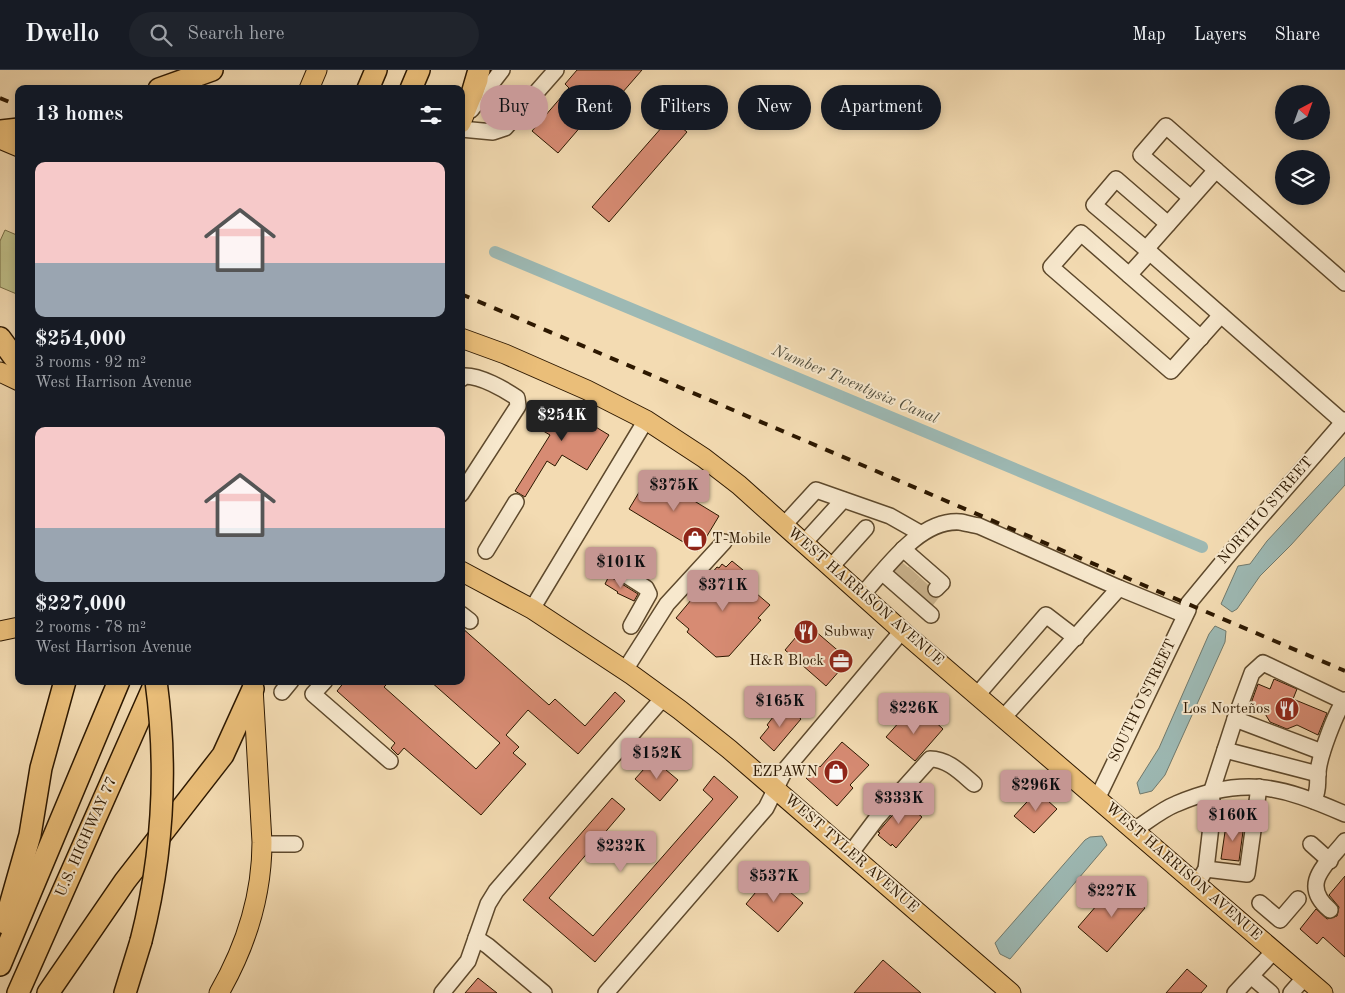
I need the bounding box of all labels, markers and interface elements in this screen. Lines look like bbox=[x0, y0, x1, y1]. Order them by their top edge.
search box bbox=[129, 12, 479, 57]
icon: search bbox=[147, 21, 175, 49]
text: Dwello bbox=[25, 23, 99, 47]
text: Search here bbox=[187, 25, 285, 44]
text: Map bbox=[1132, 26, 1166, 44]
text: Layers bbox=[1194, 26, 1246, 44]
text: Share bbox=[1274, 26, 1320, 44]
chip: Buy bbox=[480, 85, 548, 130]
chip: Rent bbox=[558, 85, 631, 130]
chip: Filters bbox=[641, 85, 728, 130]
chip: New bbox=[738, 85, 811, 130]
chip: Apartment bbox=[821, 85, 941, 130]
north arrow bbox=[1275, 85, 1330, 140]
map controls bbox=[1275, 85, 1330, 205]
icon: filters bbox=[417, 101, 445, 129]
text: 13 homes bbox=[35, 104, 123, 125]
button: layers bbox=[1275, 150, 1330, 205]
icon: home bbox=[195, 195, 285, 285]
text: $254,000 bbox=[35, 329, 126, 350]
water label: Number Twentysix Canal bbox=[769, 342, 941, 427]
text: 3 rooms · 92 m² bbox=[35, 355, 146, 371]
text: West Harrison Avenue bbox=[35, 375, 192, 391]
pin: $254K bbox=[527, 400, 597, 442]
text: $254K bbox=[537, 408, 587, 424]
street label: NORTH O STREET bbox=[1216, 455, 1316, 567]
icon: home bbox=[195, 460, 285, 550]
pin: $375K bbox=[639, 470, 709, 512]
text: $375K bbox=[649, 478, 699, 494]
street label: WEST HARRISON AVENUE bbox=[784, 525, 946, 669]
shop icon: T-Mobile bbox=[682, 526, 708, 552]
place label: T-Mobile bbox=[712, 532, 771, 547]
pin: $101K bbox=[586, 546, 656, 589]
text: $101K bbox=[596, 555, 646, 571]
pin: $371K bbox=[688, 570, 758, 612]
text: $371K bbox=[698, 578, 748, 594]
text: $227,000 bbox=[35, 594, 126, 615]
restaurant icon: Subway bbox=[793, 619, 819, 645]
text: 2 rooms · 78 m² bbox=[35, 620, 146, 636]
place label: Subway bbox=[824, 625, 875, 640]
street label: SOUTH O STREET bbox=[1107, 637, 1179, 765]
text: West Harrison Avenue bbox=[35, 640, 192, 656]
office icon: H&R Block bbox=[828, 648, 854, 674]
place label: H&R Block bbox=[749, 654, 824, 669]
pin: $165K bbox=[745, 686, 815, 728]
pin: $226K bbox=[879, 692, 949, 735]
text: $165K bbox=[755, 694, 805, 710]
restaurant icon: Los Norteños bbox=[1274, 696, 1300, 722]
text: $226K bbox=[889, 701, 939, 717]
place label: Los Norteños bbox=[1182, 702, 1270, 717]
pin: $152K bbox=[622, 738, 692, 780]
text: $152K bbox=[632, 746, 682, 762]
shop icon: EZPAWN bbox=[823, 759, 849, 785]
place label: EZPAWN bbox=[752, 765, 818, 780]
pin: $296K bbox=[1001, 770, 1071, 812]
street label: U.S. HIGHWAY 77 bbox=[54, 775, 120, 899]
text: $296K bbox=[1011, 778, 1061, 794]
pin: $333K bbox=[864, 782, 934, 825]
text: $333K bbox=[874, 791, 924, 807]
street label: WEST TYLER AVENUE bbox=[781, 792, 921, 916]
street label: WEST HARRISON AVENUE bbox=[1102, 800, 1264, 944]
pin: $160K bbox=[1198, 800, 1268, 842]
text: $160K bbox=[1208, 808, 1258, 824]
pin: $232K bbox=[586, 830, 656, 873]
text: $232K bbox=[596, 839, 646, 855]
pin: $537K bbox=[739, 860, 809, 903]
text: $537K bbox=[749, 869, 799, 885]
pin: $227K bbox=[1077, 876, 1147, 918]
text: $227K bbox=[1087, 884, 1137, 900]

